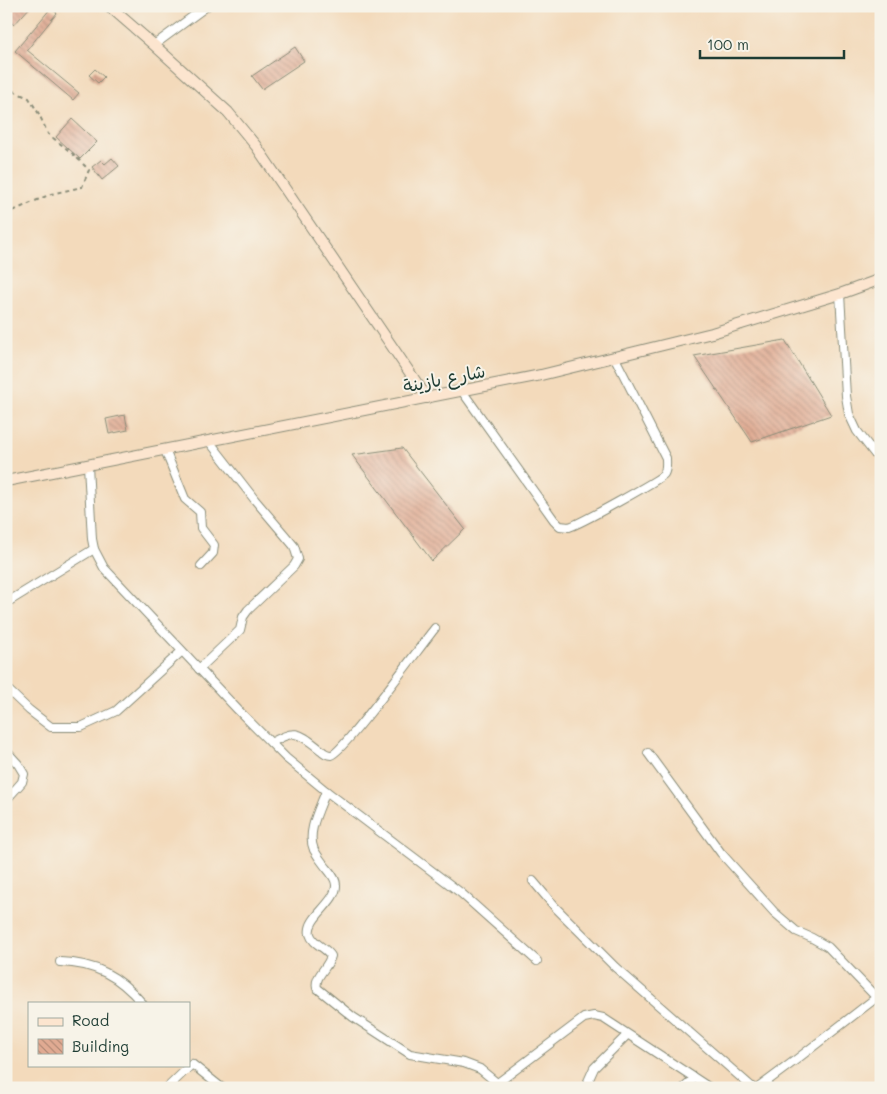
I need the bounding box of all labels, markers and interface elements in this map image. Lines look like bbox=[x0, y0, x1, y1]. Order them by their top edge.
scale bar bbox=[700, 28, 843, 60]
text: 100 m bbox=[707, 34, 749, 54]
street label: شارع بازينة bbox=[401, 358, 487, 399]
legend bbox=[28, 1002, 190, 1066]
text: Road bbox=[72, 1010, 109, 1030]
text: Building bbox=[72, 1036, 129, 1056]

